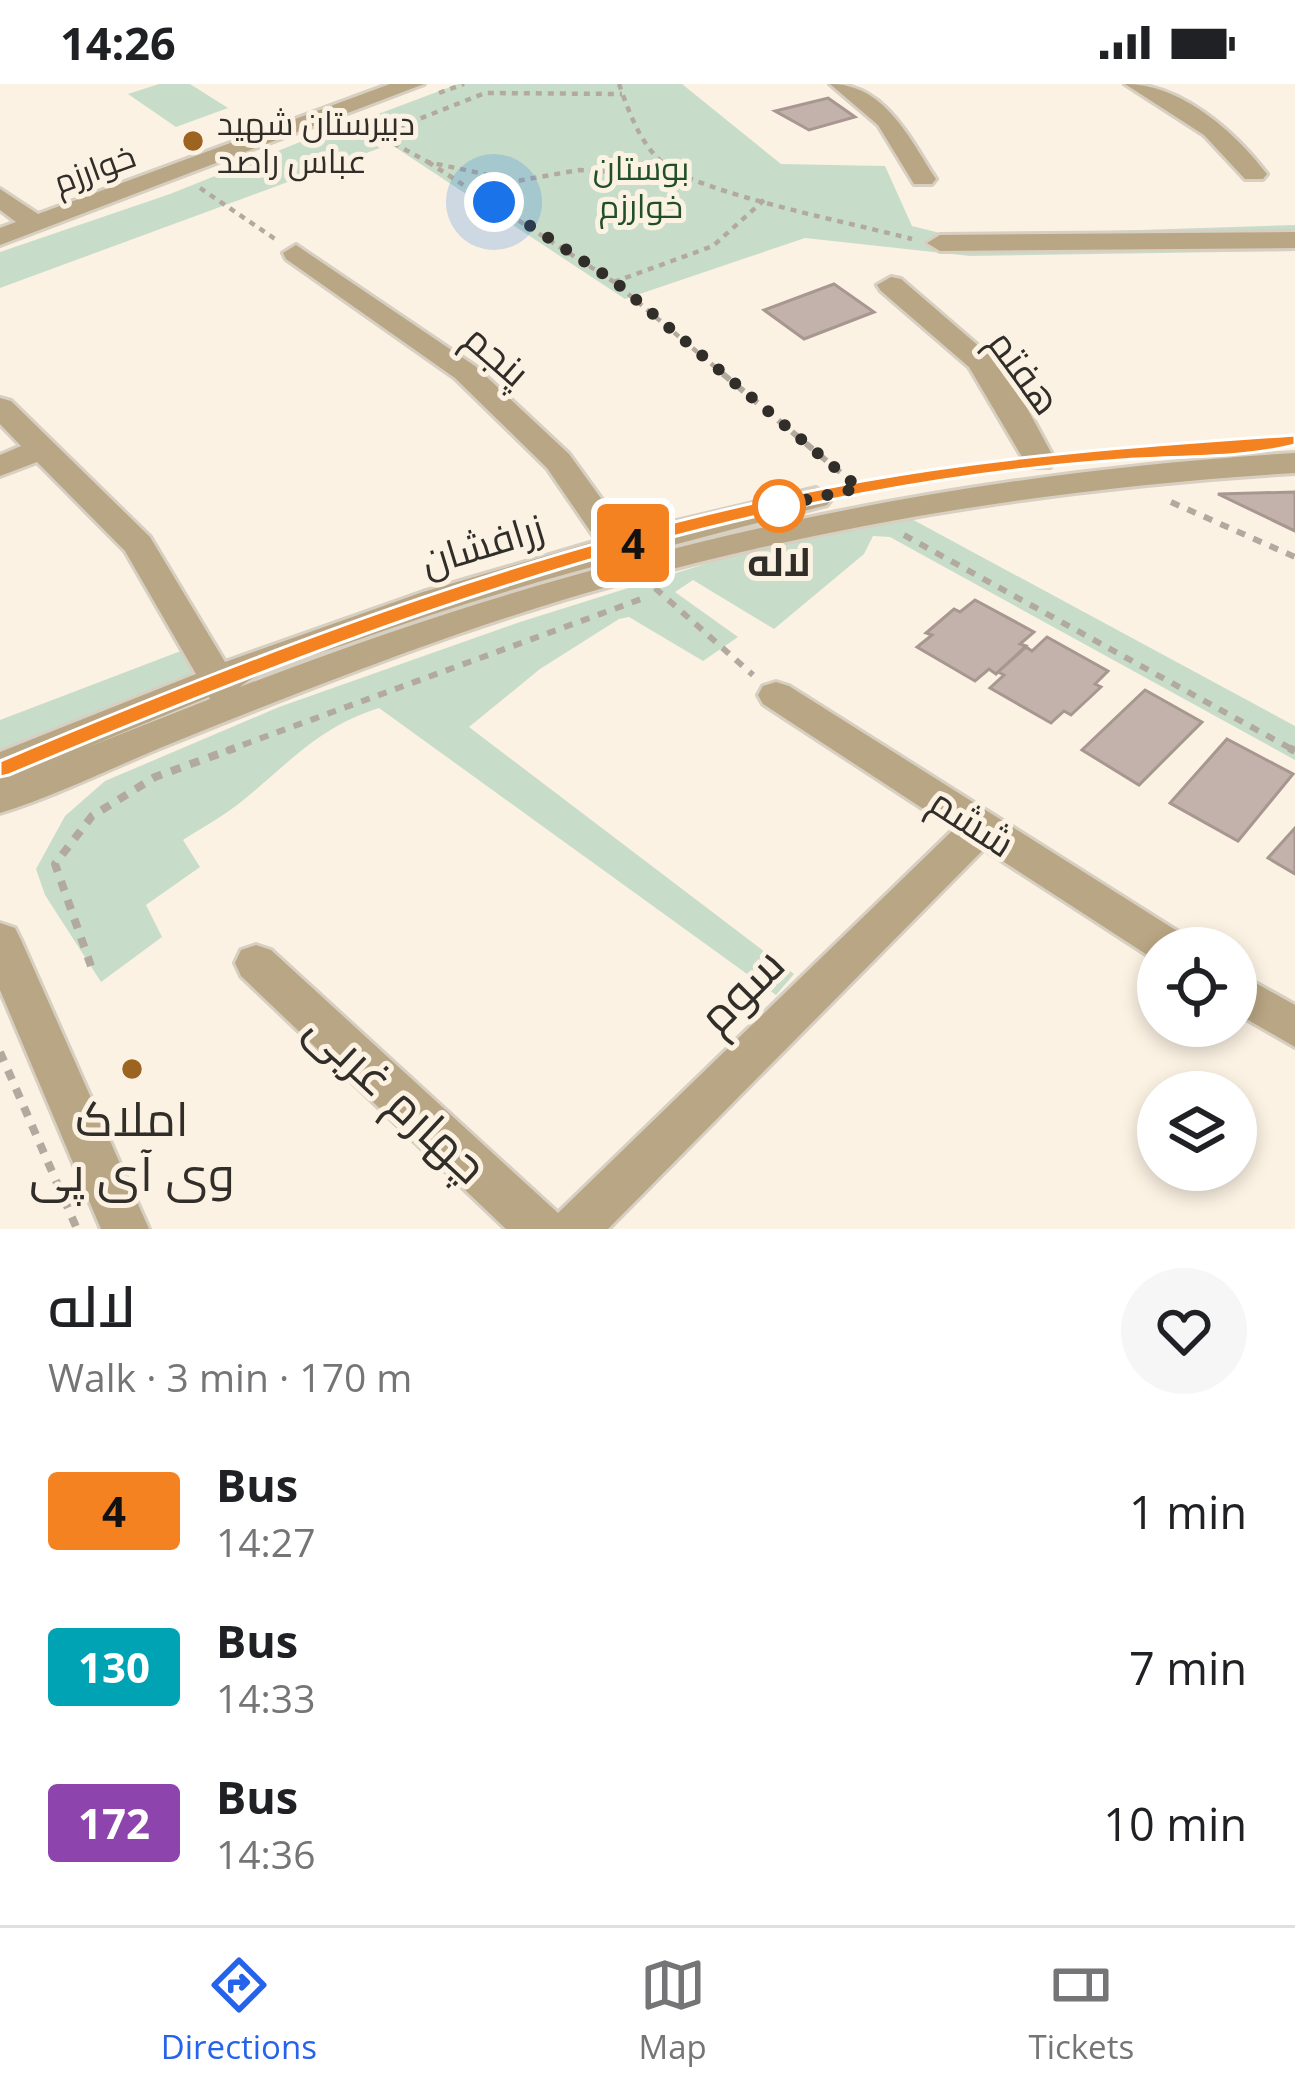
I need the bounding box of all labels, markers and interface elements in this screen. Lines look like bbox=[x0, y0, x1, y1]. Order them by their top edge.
text: 14:26 bbox=[60, 12, 176, 73]
place label: دبیرستان شهید عباس راصد bbox=[217, 100, 415, 183]
marker: دبیرستان شهید عباس راصد bbox=[180, 128, 206, 154]
street label: خوارزم bbox=[47, 132, 142, 204]
park label: بوستان خوارزم bbox=[593, 145, 689, 229]
your location bbox=[464, 172, 524, 232]
street label: پنجم bbox=[452, 311, 542, 399]
street label: هفتم bbox=[976, 318, 1075, 425]
marker: لاله bbox=[754, 481, 804, 531]
street label: زرافشان bbox=[414, 499, 550, 587]
line badge: 4 bbox=[594, 504, 672, 582]
text: 4 bbox=[621, 514, 645, 571]
place label: لاله bbox=[747, 534, 811, 587]
street label: ششم bbox=[919, 774, 1026, 870]
map controls bbox=[1137, 927, 1257, 1191]
button: locate bbox=[1137, 927, 1257, 1047]
street label: سوم bbox=[683, 932, 799, 1048]
street label: چهارم غربی bbox=[292, 995, 503, 1198]
marker: املاک وی آی پی bbox=[119, 1056, 145, 1082]
button: layers bbox=[1137, 1071, 1257, 1191]
place label: املاک وی آی پی bbox=[29, 1085, 235, 1206]
text: لاله bbox=[48, 1266, 135, 1344]
button: heart bbox=[1121, 1268, 1247, 1394]
text: Walk · 3 min · 170 m bbox=[48, 1350, 412, 1403]
text: Bus bbox=[216, 1454, 298, 1515]
text: 1 min bbox=[1129, 1481, 1247, 1542]
text: 4 bbox=[102, 1482, 126, 1539]
text: 14:27 bbox=[216, 1515, 315, 1568]
text: Bus bbox=[216, 1610, 298, 1671]
text: 7 min bbox=[1129, 1637, 1247, 1698]
text: 130 bbox=[78, 1638, 150, 1695]
text: 14:33 bbox=[216, 1671, 315, 1724]
text: Bus bbox=[216, 1766, 298, 1827]
text: 10 min bbox=[1103, 1793, 1247, 1854]
text: 172 bbox=[78, 1794, 150, 1851]
text: 14:36 bbox=[216, 1827, 315, 1880]
tab: Directions bbox=[161, 1952, 317, 2069]
tab: Map bbox=[639, 1952, 707, 2069]
tab: Tickets bbox=[1028, 1952, 1134, 2069]

